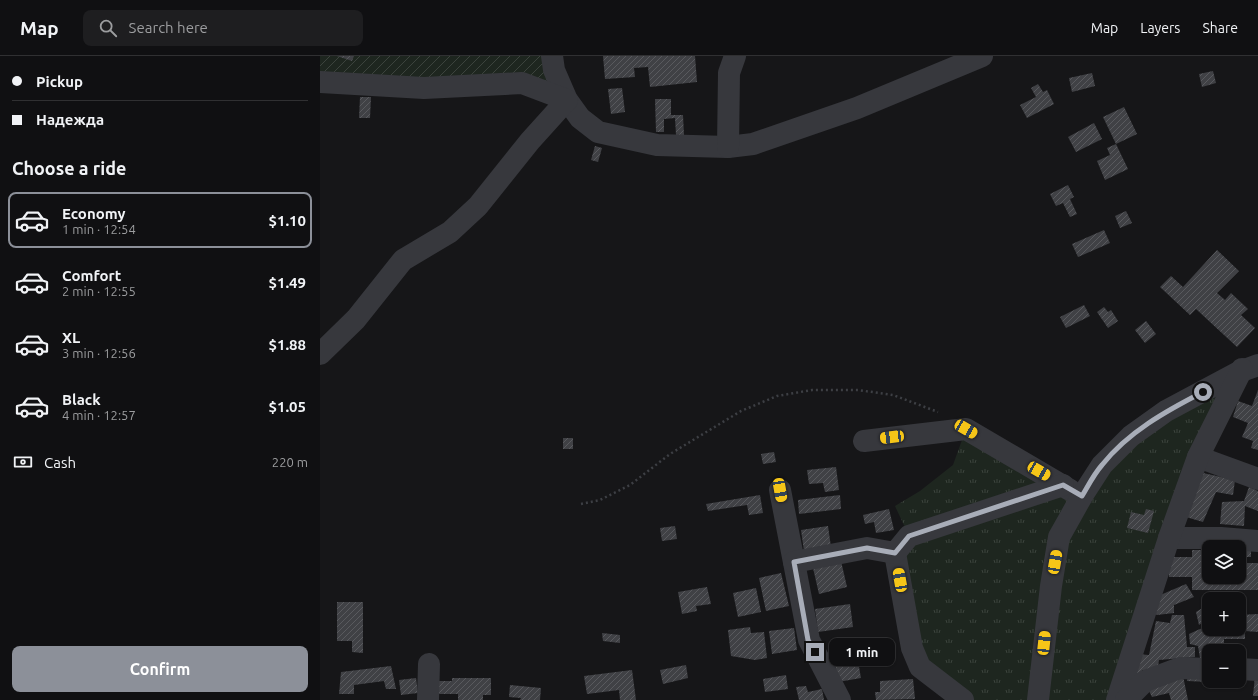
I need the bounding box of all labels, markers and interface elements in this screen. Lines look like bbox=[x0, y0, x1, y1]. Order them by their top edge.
search box bbox=[83, 10, 363, 46]
text: Map bbox=[20, 17, 59, 39]
icon: search bbox=[97, 17, 119, 39]
text: Search here bbox=[129, 19, 208, 36]
text: Map bbox=[1091, 20, 1118, 36]
text: Layers bbox=[1140, 20, 1180, 36]
text: Share bbox=[1202, 20, 1238, 36]
text: Pickup bbox=[36, 73, 83, 90]
text: Надежда bbox=[36, 111, 104, 128]
text: Choose a ride bbox=[12, 158, 126, 178]
icon: car bbox=[14, 202, 50, 238]
text: Economy bbox=[62, 205, 126, 222]
text: $1.10 bbox=[268, 212, 306, 229]
text: 1 min · 12:54 bbox=[62, 222, 136, 236]
icon: car bbox=[14, 264, 50, 300]
text: Comfort bbox=[62, 267, 121, 284]
text: $1.49 bbox=[268, 274, 306, 291]
text: 2 min · 12:55 bbox=[62, 284, 136, 298]
icon: car bbox=[14, 326, 50, 362]
text: XL bbox=[62, 329, 80, 346]
text: $1.88 bbox=[268, 336, 306, 353]
text: 3 min · 12:56 bbox=[62, 346, 136, 360]
route start bbox=[1194, 383, 1212, 401]
icon: car bbox=[14, 388, 50, 424]
text: Black bbox=[62, 391, 101, 408]
text: $1.05 bbox=[268, 398, 306, 415]
text: 4 min · 12:57 bbox=[62, 408, 136, 422]
car bbox=[953, 418, 979, 440]
car bbox=[879, 430, 905, 444]
icon: cash bbox=[12, 451, 34, 473]
text: Cash bbox=[44, 454, 76, 471]
text: 220 m bbox=[272, 455, 308, 469]
car bbox=[1026, 460, 1052, 482]
car bbox=[772, 477, 788, 503]
map controls bbox=[1202, 540, 1246, 688]
button: layers bbox=[1202, 540, 1246, 584]
car bbox=[1047, 549, 1063, 575]
car bbox=[892, 567, 908, 593]
button: + bbox=[1202, 592, 1246, 636]
car bbox=[1037, 630, 1051, 656]
callout: 1 min bbox=[829, 638, 895, 666]
route end bbox=[806, 643, 824, 661]
button: − bbox=[1202, 644, 1246, 688]
text: 1 min bbox=[846, 645, 878, 659]
button: Confirm bbox=[12, 646, 308, 692]

